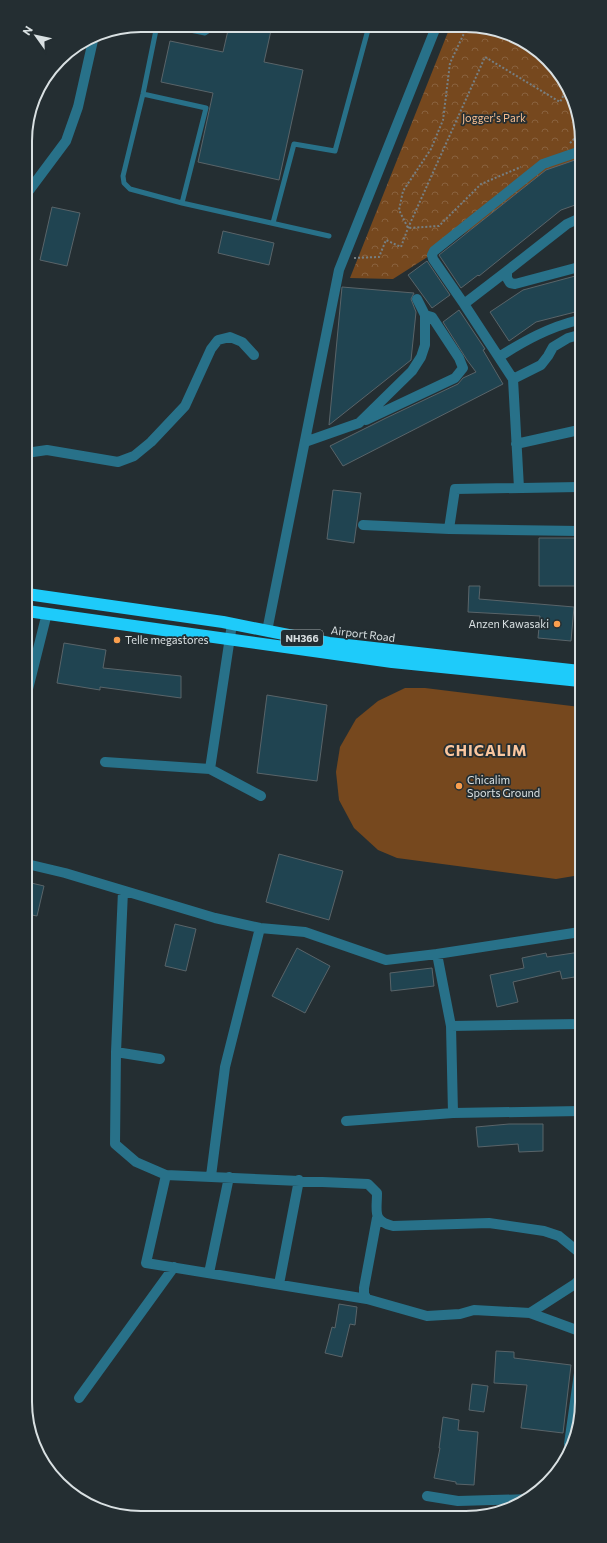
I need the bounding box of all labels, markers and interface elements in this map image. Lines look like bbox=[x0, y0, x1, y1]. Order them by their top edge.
north arrow bbox=[16, 16, 56, 56]
text: N bbox=[19, 23, 35, 37]
park label: Jogger's Park bbox=[462, 111, 526, 125]
place label: Anzen Kawasaki bbox=[468, 617, 549, 630]
marker: Anzen Kawasaki bbox=[552, 619, 562, 629]
street label: Airport Road bbox=[330, 623, 396, 644]
road number: NH366 bbox=[281, 630, 323, 646]
place label: Telle megastores bbox=[125, 633, 209, 646]
marker: Telle megastores bbox=[112, 635, 122, 645]
district label: CHICALIM bbox=[444, 741, 528, 759]
place label: Chicalim Sports Ground bbox=[467, 773, 540, 799]
marker: Chicalim Sports Ground bbox=[454, 781, 464, 791]

